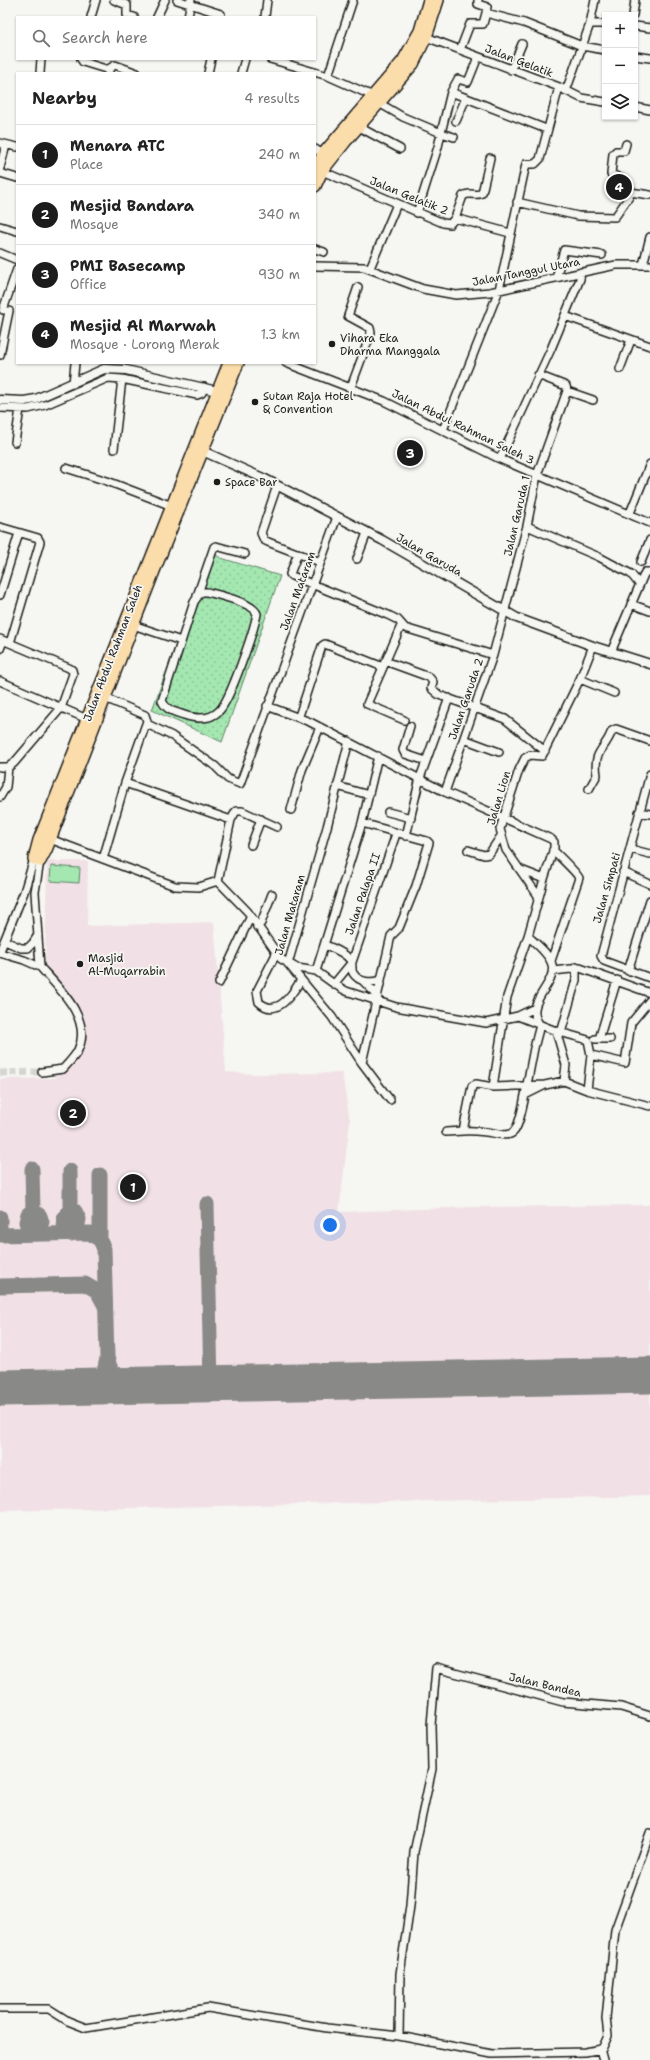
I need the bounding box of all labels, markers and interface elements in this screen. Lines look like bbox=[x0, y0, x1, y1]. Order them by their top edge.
map controls bbox=[602, 12, 638, 120]
button: + bbox=[602, 12, 638, 48]
search box bbox=[16, 16, 316, 60]
icon: search bbox=[30, 27, 52, 49]
text: Search here bbox=[62, 28, 148, 48]
street label: Jalan Gelatik bbox=[483, 41, 555, 81]
button: − bbox=[602, 48, 638, 84]
button: layers bbox=[602, 84, 638, 120]
text: Nearby bbox=[32, 87, 97, 109]
text: 4 results bbox=[244, 90, 300, 107]
text: Menara ATC bbox=[70, 136, 165, 156]
text: 1 bbox=[42, 146, 48, 163]
text: 240 m bbox=[258, 146, 300, 163]
text: Place bbox=[70, 156, 103, 173]
pin: 4 bbox=[606, 172, 632, 202]
street label: Jalan Gelatik 2 bbox=[367, 173, 451, 219]
text: Mesjid Bandara bbox=[70, 196, 194, 216]
text: 2 bbox=[40, 206, 50, 223]
text: 340 m bbox=[258, 206, 300, 223]
text: Mosque bbox=[70, 216, 119, 233]
street label: Jalan Tanggul Utara bbox=[471, 254, 581, 290]
text: PMI Basecamp bbox=[70, 256, 185, 276]
text: 3 bbox=[40, 266, 50, 283]
text: 930 m bbox=[258, 266, 300, 283]
text: Office bbox=[70, 276, 107, 293]
text: Mesjid Al Marwah bbox=[70, 316, 216, 336]
text: 4 bbox=[40, 326, 50, 343]
text: 1.3 km bbox=[261, 326, 300, 343]
place label: Vihara Eka Dharma Manggala bbox=[340, 331, 440, 359]
text: Mosque · Lorong Merak bbox=[70, 336, 220, 353]
marker: Vihara Eka Dharma Manggala bbox=[327, 339, 337, 349]
street label: Jalan Abdul Rahman Saleh 3 bbox=[390, 387, 536, 467]
place label: Sutan Raja Hotel & Convention bbox=[263, 389, 354, 417]
marker: Sutan Raja Hotel & Convention bbox=[250, 397, 260, 407]
pin: 3 bbox=[397, 438, 423, 468]
street label: Jalan Garuda 1 bbox=[500, 474, 534, 558]
place label: Space Bar bbox=[225, 475, 277, 490]
marker: Space Bar bbox=[212, 477, 222, 487]
street label: Jalan Garuda bbox=[393, 530, 465, 580]
street label: Jalan Mataram bbox=[277, 549, 319, 633]
street label: Jalan Abdul Rahman Saleh bbox=[80, 582, 146, 724]
street label: Jalan Garuda 2 bbox=[445, 656, 487, 742]
street label: Jalan Lion bbox=[484, 769, 514, 827]
street label: Jalan Palapa II bbox=[342, 851, 384, 937]
street label: Jalan Simpati bbox=[590, 851, 624, 925]
street label: Jalan Mataram bbox=[271, 872, 309, 957]
place label: Masjid Al-Muqarrabin bbox=[88, 951, 166, 979]
marker: Masjid Al-Muqarrabin bbox=[75, 959, 85, 969]
pin: 2 bbox=[60, 1098, 86, 1128]
pin: 1 bbox=[120, 1172, 146, 1202]
your location bbox=[320, 1215, 340, 1235]
street label: Jalan Bandea bbox=[507, 1669, 583, 1701]

